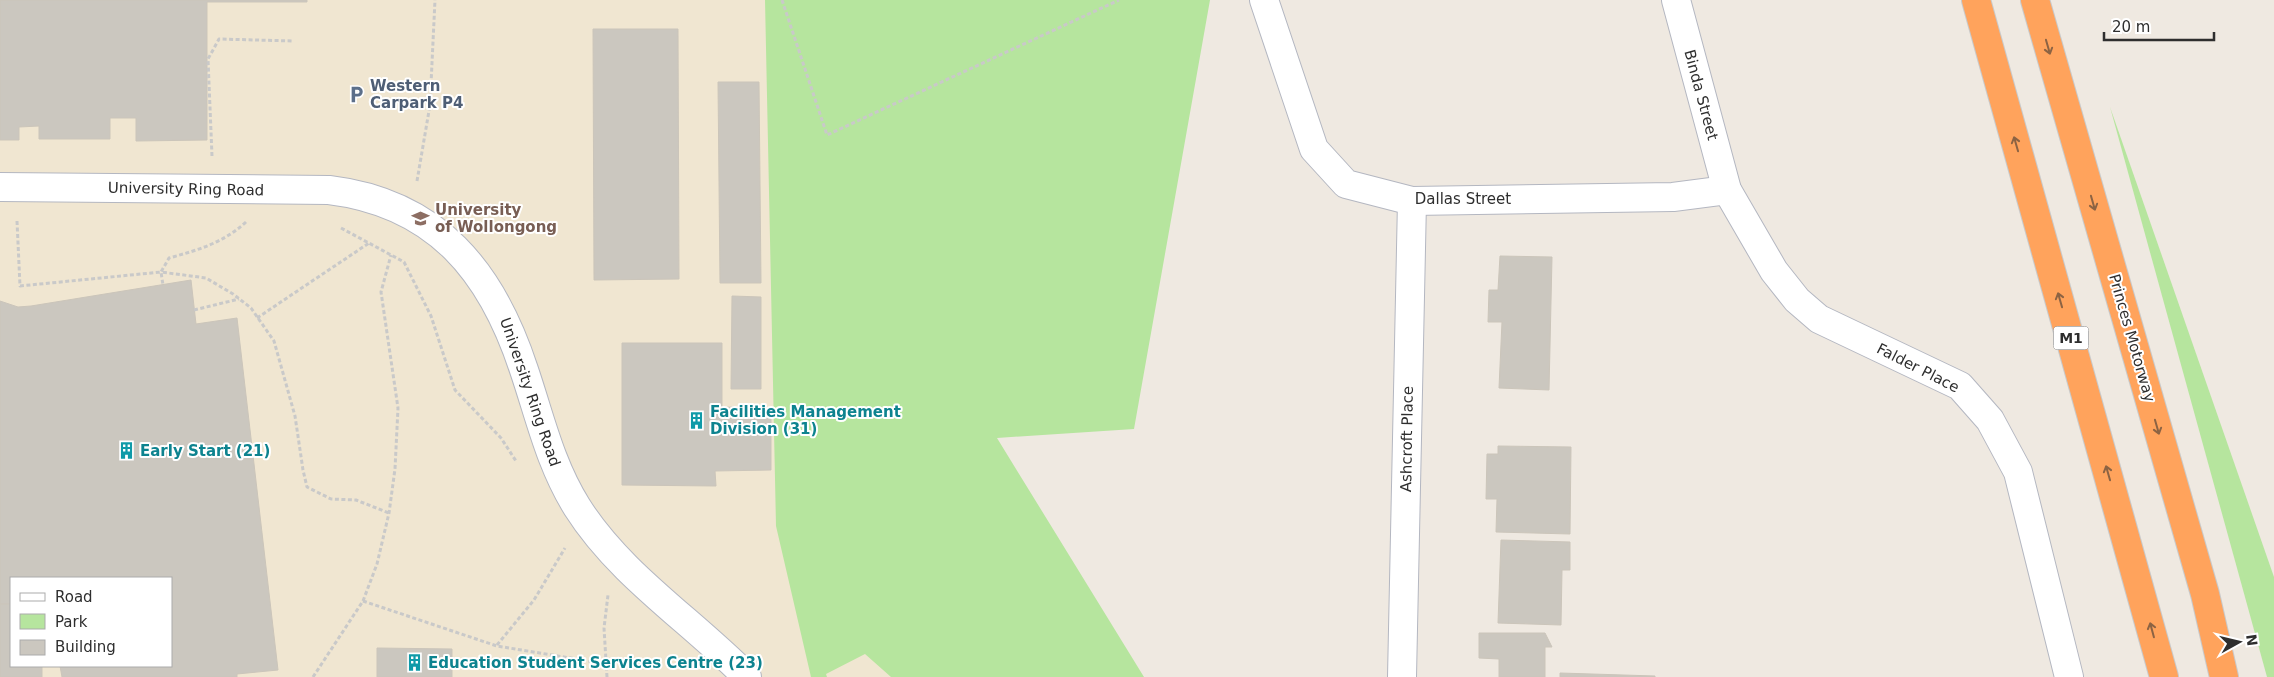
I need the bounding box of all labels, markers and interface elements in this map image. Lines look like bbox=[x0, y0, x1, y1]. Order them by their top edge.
scale bar bbox=[2104, 10, 2214, 42]
text: 20 m bbox=[2112, 18, 2150, 36]
one-way arrow bbox=[2044, 38, 2054, 54]
street label: Binda Street bbox=[1680, 48, 1722, 142]
place label: Western Carpark P4 bbox=[370, 77, 463, 112]
parking icon: Western Carpark P4 bbox=[346, 85, 366, 105]
one-way arrow bbox=[2011, 136, 2020, 152]
street label: University Ring Road bbox=[108, 179, 264, 199]
street label: Dallas Street bbox=[1415, 190, 1511, 208]
one-way arrow bbox=[2088, 195, 2098, 211]
place label: University of Wollongong bbox=[435, 201, 557, 236]
school or university icon: University of Wollongong bbox=[411, 209, 431, 229]
street label: Princes Motorway bbox=[2105, 272, 2159, 404]
one-way arrow bbox=[2054, 292, 2064, 308]
street label: University Ring Road bbox=[496, 315, 564, 469]
road number: M1 bbox=[2054, 326, 2088, 349]
street label: Falder Place bbox=[1874, 340, 1962, 396]
street label: Ashcroft Place bbox=[1397, 386, 1417, 492]
place label: Facilities Management Division (31) bbox=[710, 403, 901, 438]
building icon: Facilities Management Division (31) bbox=[686, 411, 706, 431]
one-way arrow bbox=[2153, 418, 2162, 434]
building icon: Early Start (21) bbox=[116, 441, 136, 461]
place label: Early Start (21) bbox=[140, 442, 270, 460]
one-way arrow bbox=[2103, 466, 2113, 482]
legend bbox=[10, 577, 172, 667]
text: Road bbox=[55, 588, 93, 606]
text: Park bbox=[55, 613, 88, 631]
north arrow bbox=[2214, 617, 2264, 667]
one-way arrow bbox=[2146, 622, 2156, 638]
text: N bbox=[2243, 633, 2261, 647]
text: Building bbox=[55, 638, 116, 656]
building icon: Education Student Services Centre (23) bbox=[404, 653, 424, 673]
place label: Education Student Services Centre (23) bbox=[428, 654, 763, 672]

